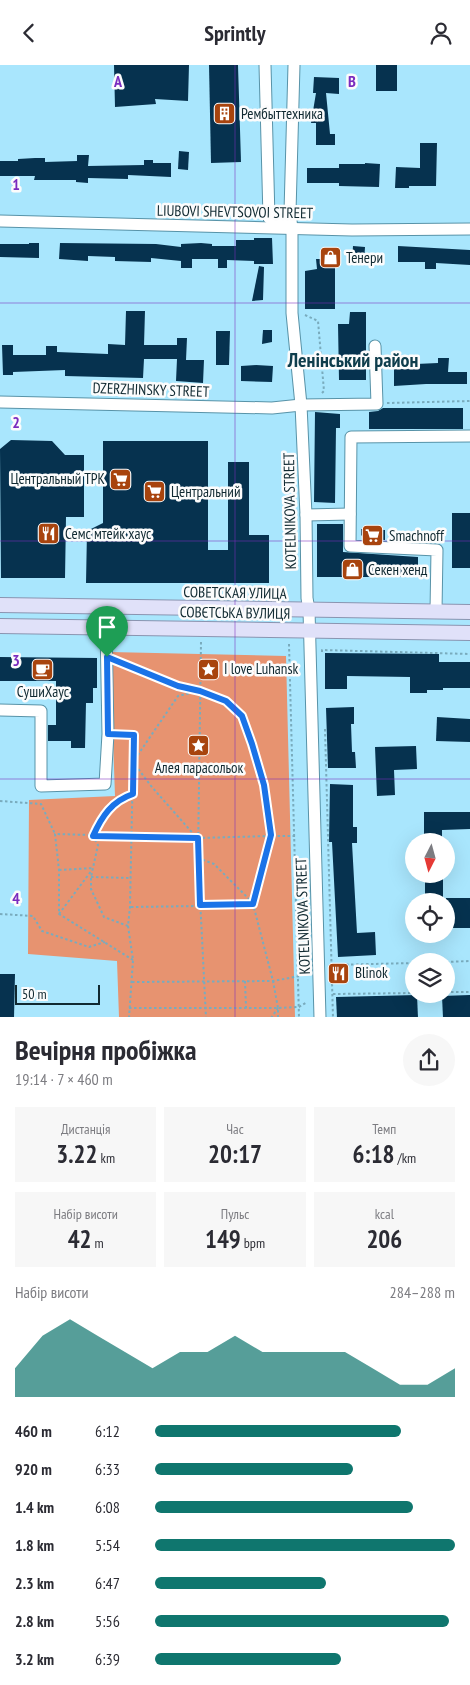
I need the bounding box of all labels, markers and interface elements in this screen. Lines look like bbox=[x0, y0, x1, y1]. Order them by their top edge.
icon: back bbox=[15, 19, 43, 47]
text: Sprintly bbox=[204, 19, 266, 47]
icon: person bbox=[427, 19, 455, 47]
text: A bbox=[113, 71, 123, 91]
text: B bbox=[348, 71, 356, 91]
building icon: Рембыттехника bbox=[213, 102, 237, 126]
place label: Рембыттехника bbox=[241, 104, 323, 123]
text: 1 bbox=[12, 174, 20, 194]
street label: LIUBOVI SHEVTSOVOI STREET bbox=[157, 201, 314, 222]
shop icon: Тенери bbox=[318, 246, 342, 270]
place label: Тенери bbox=[346, 248, 383, 267]
district label: Ленінський район bbox=[287, 347, 418, 373]
street label: DZERZHINSKY STREET bbox=[92, 378, 210, 401]
text: 2 bbox=[12, 412, 20, 432]
street label: KOTELNIKOVA STREET bbox=[279, 452, 300, 570]
supermarket icon: Центральный ТРК bbox=[109, 467, 133, 491]
place label: Центральный ТРК bbox=[10, 469, 106, 488]
supermarket icon: Центральний bbox=[143, 480, 167, 504]
place label: Центральний bbox=[171, 482, 240, 501]
restaurant icon: Семс мтейк хаус bbox=[37, 522, 61, 546]
place label: Семс мтейк хаус bbox=[65, 524, 152, 543]
supermarket icon: Smachnoff bbox=[361, 524, 385, 548]
place label: Smachnoff bbox=[389, 526, 445, 545]
shop icon: Секен хенд bbox=[340, 558, 364, 582]
place label: Секен хенд bbox=[368, 560, 428, 579]
street label: СОВЕТСКАЯ УЛИЦА bbox=[183, 582, 288, 603]
street label: СОВЄТСЬКА ВУЛИЦЯ bbox=[180, 602, 290, 623]
pin bbox=[86, 606, 128, 657]
icon: arrive bbox=[93, 613, 121, 641]
text: 3 bbox=[12, 650, 20, 670]
cafe icon: СушиХаус bbox=[31, 657, 55, 681]
place icon: I love Luhansk bbox=[196, 657, 220, 681]
place label: I love Luhansk bbox=[224, 659, 298, 678]
place label: СушиХаус bbox=[17, 682, 70, 701]
place icon: Алея парасольок bbox=[187, 733, 211, 757]
place label: Алея парасольок bbox=[155, 758, 244, 777]
north arrow bbox=[405, 833, 455, 883]
map controls bbox=[405, 833, 455, 1003]
street label: KOTELNIKOVA STREET bbox=[291, 857, 314, 975]
text: 4 bbox=[12, 888, 20, 908]
button: locate bbox=[405, 893, 455, 943]
button: layers bbox=[405, 953, 455, 1003]
restaurant icon: Blinok bbox=[327, 961, 351, 985]
place label: Blinok bbox=[355, 963, 388, 982]
scale bar bbox=[15, 983, 100, 1006]
text: 50 m bbox=[22, 985, 47, 1003]
text: Вечірня пробіжка bbox=[15, 1031, 197, 1068]
button: share bbox=[403, 1034, 455, 1086]
text: 19:14 · 7 × 460 m bbox=[15, 1069, 113, 1089]
text: Дистанція bbox=[61, 1120, 110, 1138]
text: Час bbox=[226, 1120, 244, 1138]
text: Темп bbox=[372, 1120, 396, 1138]
text: 3.22 bbox=[56, 1138, 97, 1170]
text: 20:17 bbox=[208, 1138, 262, 1170]
text: 6:18 bbox=[352, 1138, 395, 1170]
text: km bbox=[97, 1149, 115, 1167]
text: /km bbox=[395, 1149, 416, 1167]
text: Набір висоти bbox=[54, 1205, 118, 1223]
text: Пульс bbox=[221, 1205, 249, 1223]
text: kcal bbox=[375, 1205, 394, 1223]
text: 42 bbox=[68, 1223, 92, 1255]
text: 149 bbox=[205, 1223, 241, 1255]
text: 206 bbox=[366, 1223, 402, 1255]
text: m bbox=[92, 1234, 104, 1252]
text: bpm bbox=[241, 1234, 265, 1252]
text: Набір висоти bbox=[15, 1282, 88, 1302]
text: 284–288 m bbox=[390, 1282, 455, 1302]
text: 460 m bbox=[15, 1421, 52, 1441]
text: 6:12 bbox=[95, 1421, 120, 1441]
text: 920 m bbox=[15, 1459, 52, 1479]
text: 6:33 bbox=[95, 1459, 120, 1479]
text: 1.4 km bbox=[15, 1497, 54, 1517]
text: 6:08 bbox=[95, 1497, 120, 1517]
text: 1.8 km bbox=[15, 1535, 54, 1555]
text: 5:54 bbox=[95, 1535, 120, 1555]
text: 2.3 km bbox=[15, 1573, 54, 1593]
text: 6:47 bbox=[95, 1573, 120, 1593]
text: 2.8 km bbox=[15, 1611, 54, 1631]
text: 5:56 bbox=[95, 1611, 120, 1631]
text: 3.2 km bbox=[15, 1649, 54, 1669]
text: 6:39 bbox=[95, 1649, 120, 1669]

